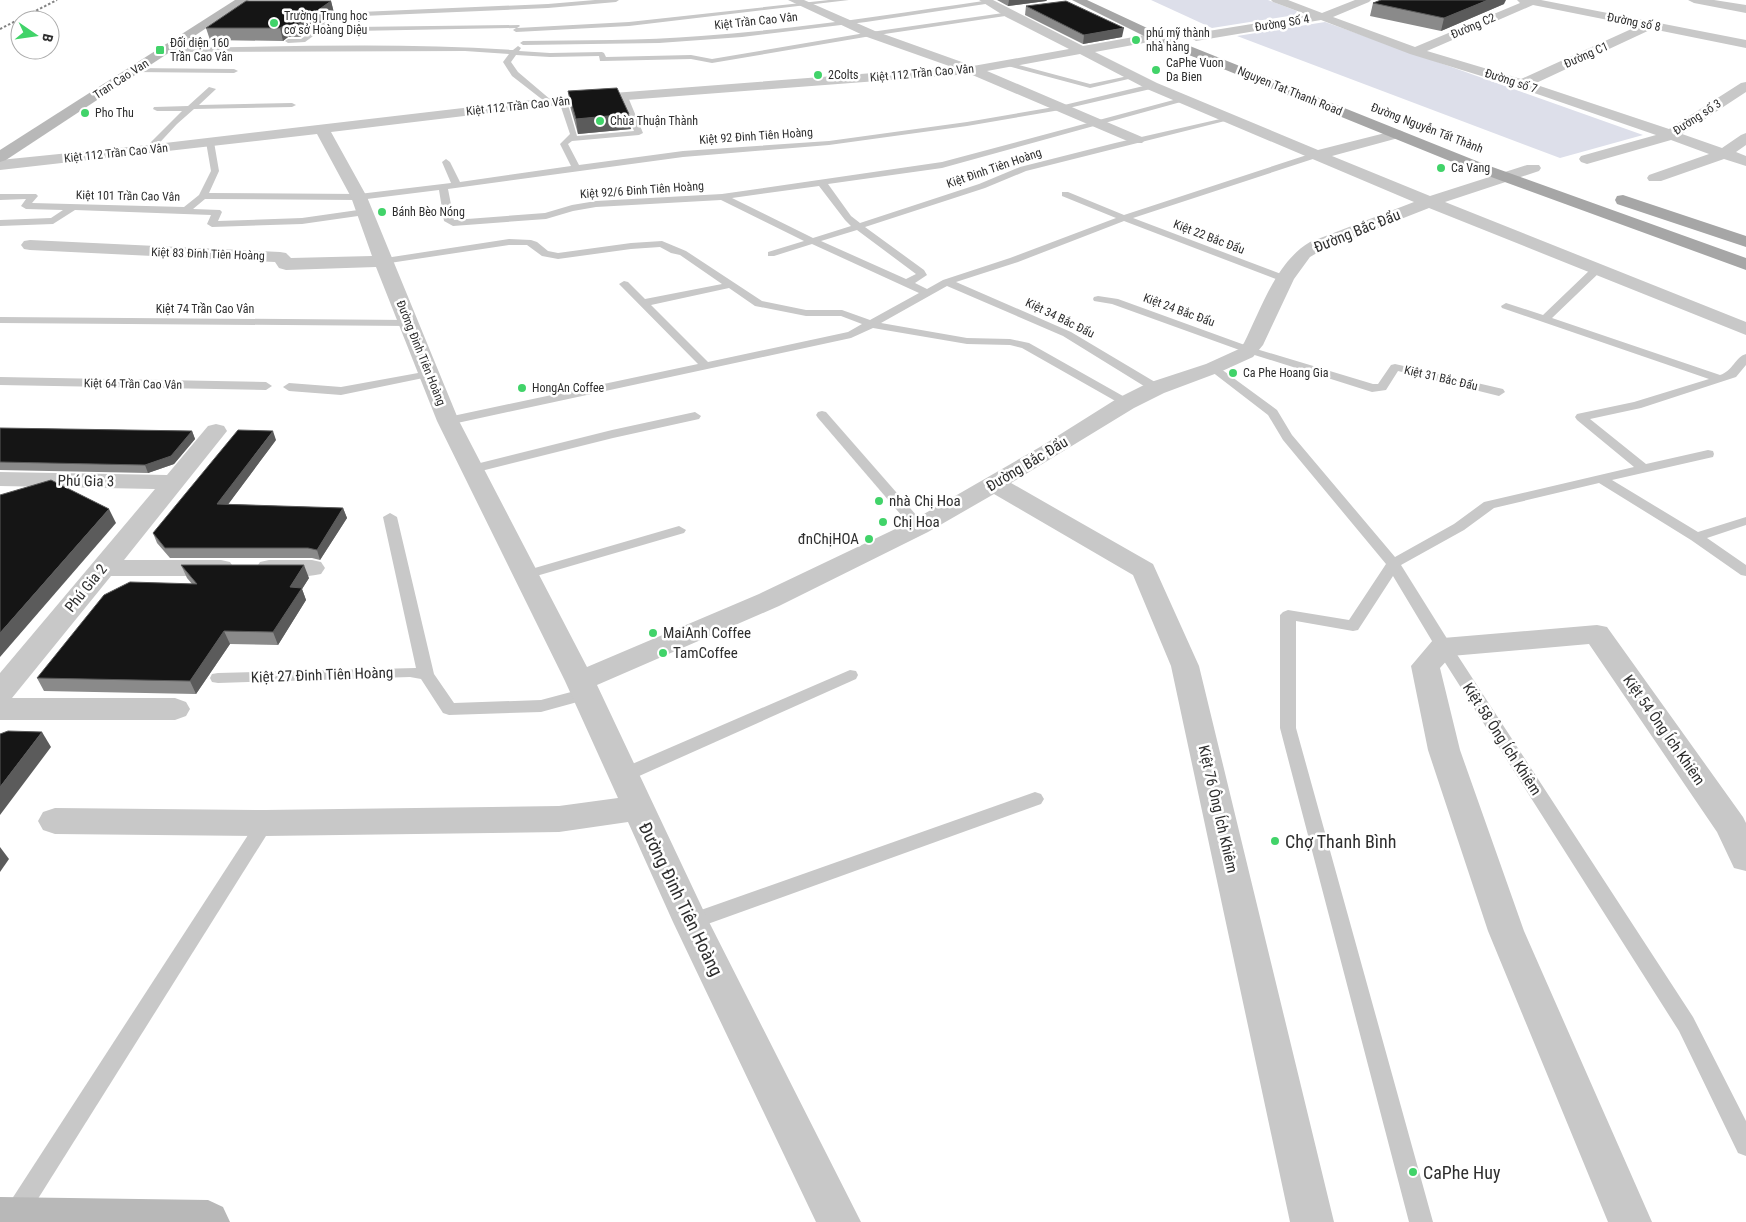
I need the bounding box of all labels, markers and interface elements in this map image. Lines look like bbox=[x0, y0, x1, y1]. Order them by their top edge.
place label: Trường Trung học cơ sở Hoàng Diệu bbox=[284, 9, 368, 37]
north arrow bbox=[10, 10, 60, 60]
street label: Kiệt Trần Cao Vân bbox=[714, 10, 799, 32]
street label: Đường C2 bbox=[1449, 10, 1497, 42]
street label: Đường số 8 bbox=[1606, 10, 1662, 34]
street label: Đường Số 4 bbox=[1254, 12, 1310, 34]
marker: Trường Trung học cơ sở Hoàng Diệu bbox=[268, 17, 280, 29]
place label: phú mỹ thành nhà hàng bbox=[1146, 26, 1210, 54]
text: B bbox=[39, 32, 56, 44]
marker: phú mỹ thành nhà hàng bbox=[1130, 34, 1142, 46]
place label: Đối diện 160 Trần Cao Vân bbox=[170, 36, 233, 64]
street label: Đường C1 bbox=[1562, 39, 1610, 71]
marker: Đối diện 160 Trần Cao Vân bbox=[154, 44, 166, 56]
street label: Tran Cao Van bbox=[91, 56, 151, 102]
place label: CaPhe Vuon Da Bien bbox=[1166, 56, 1224, 84]
street label: Kiệt 112 Trần Cao Vân bbox=[869, 61, 975, 85]
marker: CaPhe Vuon Da Bien bbox=[1150, 64, 1162, 76]
street label: Nguyen Tat Thanh Road bbox=[1236, 64, 1344, 118]
street label: Đường số 7 bbox=[1483, 66, 1539, 96]
place label: 2Colts bbox=[828, 68, 859, 82]
marker: 2Colts bbox=[812, 69, 824, 81]
street label: Kiệt 112 Trần Cao Vân bbox=[465, 94, 571, 118]
street label: Đường số 3 bbox=[1670, 96, 1724, 138]
street label: Đường Nguyễn Tất Thành bbox=[1369, 100, 1485, 156]
place label: Pho Thu bbox=[95, 106, 134, 120]
marker: Pho Thu bbox=[79, 107, 91, 119]
place label: Chùa Thuận Thành bbox=[610, 114, 698, 128]
marker: Chùa Thuận Thành bbox=[594, 115, 606, 127]
street label: Kiệt 92 Đinh Tiên Hoàng bbox=[699, 125, 813, 147]
street label: Kiệt 112 Trần Cao Vân bbox=[63, 141, 169, 165]
street label: Kiệt Đinh Tiên Hoàng bbox=[945, 145, 1043, 191]
place label: Ca Vang bbox=[1451, 161, 1490, 175]
marker: Ca Vang bbox=[1435, 162, 1447, 174]
street label: Kiệt 92/6 Đinh Tiên Hoàng bbox=[580, 179, 705, 201]
street label: Kiệt 101 Trần Cao Vân bbox=[76, 188, 180, 204]
place label: Bánh Bèo Nóng bbox=[392, 205, 465, 219]
street label: Đường Bắc Đẩu bbox=[1311, 205, 1403, 257]
marker: Bánh Bèo Nóng bbox=[376, 206, 388, 218]
street label: Kiệt 22 Bắc Đẩu bbox=[1171, 217, 1247, 257]
street label: Kiệt 83 Đinh Tiên Hoàng bbox=[151, 245, 265, 263]
street label: Kiệt 24 Bắc Đẩu bbox=[1141, 291, 1217, 329]
street label: Kiệt 34 Bắc Đẩu bbox=[1023, 295, 1097, 341]
street label: Đường Đinh Tiên Hoàng bbox=[393, 298, 449, 408]
street label: Kiệt 74 Trần Cao Vân bbox=[156, 302, 254, 316]
street label: Kiệt 31 Bắc Đẩu bbox=[1403, 363, 1479, 393]
place label: Ca Phe Hoang Gia bbox=[1243, 366, 1329, 380]
marker: Ca Phe Hoang Gia bbox=[1227, 367, 1239, 379]
street label: Kiệt 64 Trần Cao Vân bbox=[84, 376, 183, 392]
place label: HongAn Coffee bbox=[532, 381, 605, 395]
marker: HongAn Coffee bbox=[516, 382, 528, 394]
street label: Đường Bắc Đẩu bbox=[983, 433, 1071, 495]
street label: Phú Gia 3 bbox=[58, 472, 114, 490]
place label: nhà Chị Hoa bbox=[889, 492, 961, 510]
marker: nhà Chị Hoa bbox=[873, 495, 885, 507]
place label: Chị Hoa bbox=[893, 513, 940, 531]
marker: Chị Hoa bbox=[877, 516, 889, 528]
place label: đnChịHOA bbox=[798, 530, 859, 548]
marker: đnChịHOA bbox=[863, 533, 875, 545]
street label: Phú Gia 2 bbox=[61, 560, 111, 616]
place label: MaiAnh Coffee bbox=[663, 624, 751, 642]
marker: MaiAnh Coffee bbox=[647, 627, 659, 639]
place label: TamCoffee bbox=[673, 644, 738, 662]
marker: TamCoffee bbox=[657, 647, 669, 659]
street label: Kiệt 27 Đinh Tiên Hoàng bbox=[251, 664, 393, 686]
street label: Kiệt 54 Ông Ích Khiêm bbox=[1619, 671, 1709, 789]
street label: Kiệt 58 Ông Ích Khiêm bbox=[1459, 679, 1545, 799]
street label: Kiệt 76 Ông Ích Khiêm bbox=[1195, 743, 1241, 875]
street label: Đường Đinh Tiên Hoàng bbox=[635, 819, 727, 979]
place label: Chợ Thanh Bình bbox=[1285, 831, 1396, 852]
marker: Chợ Thanh Bình bbox=[1269, 835, 1281, 847]
place label: CaPhe Huy bbox=[1423, 1162, 1501, 1183]
marker: CaPhe Huy bbox=[1407, 1166, 1419, 1178]

